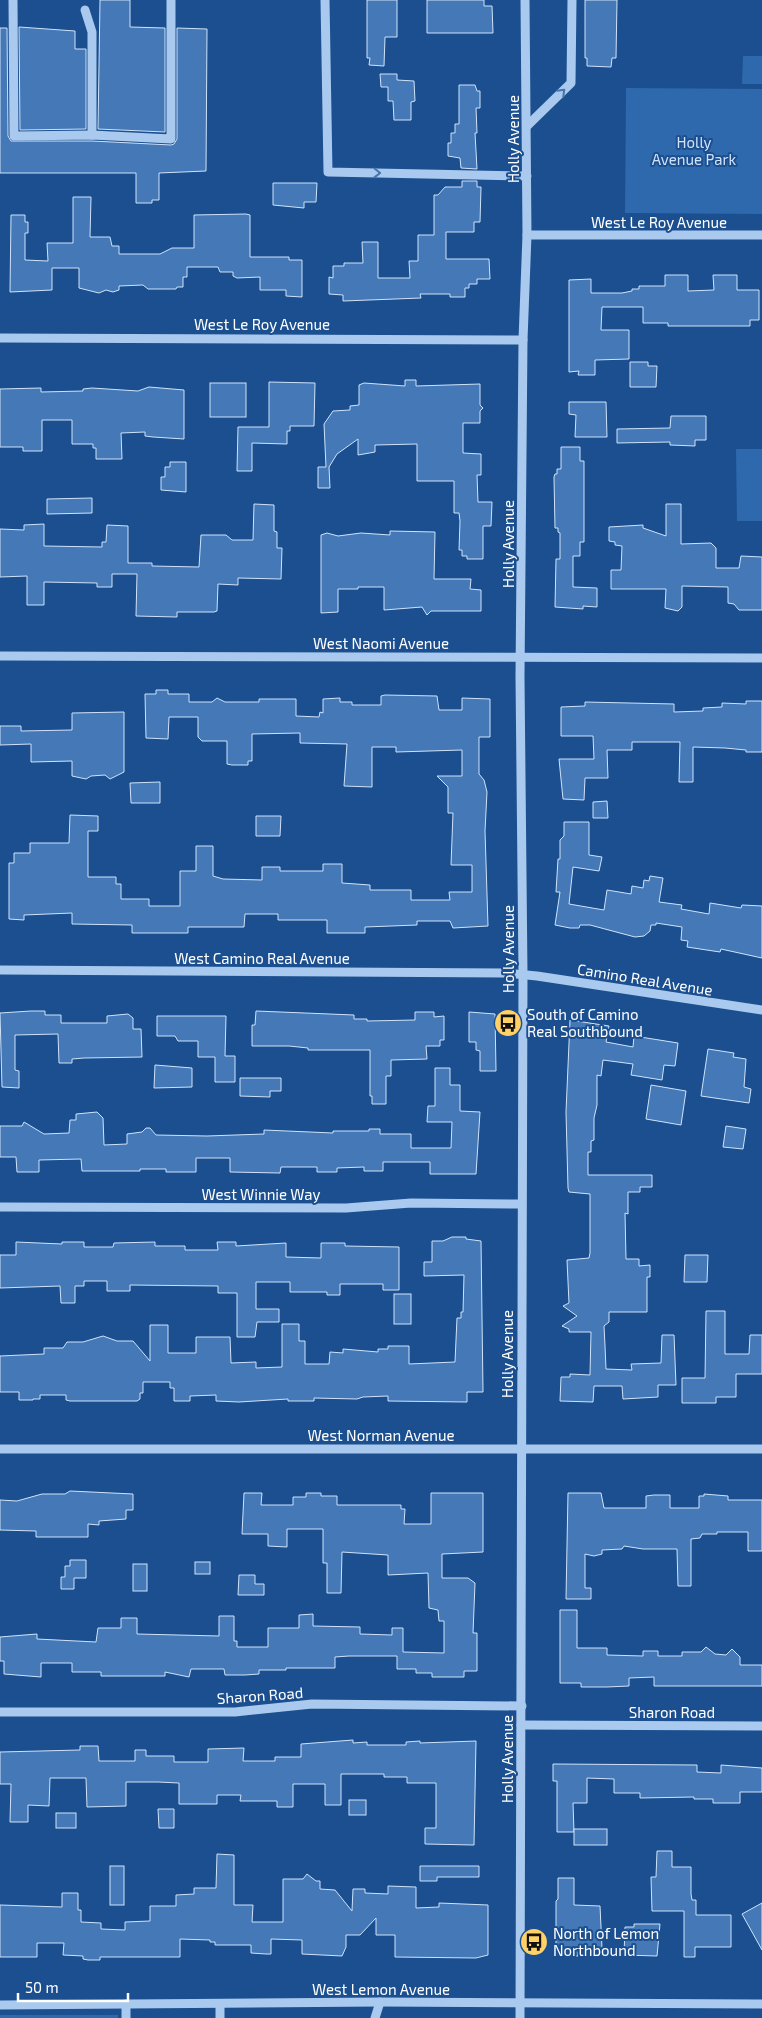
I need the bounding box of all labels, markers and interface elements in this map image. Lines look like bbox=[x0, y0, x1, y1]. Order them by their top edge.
one-way arrow bbox=[556, 89, 565, 98]
street label: Holly Avenue bbox=[504, 95, 522, 183]
park label: Holly Avenue Park bbox=[652, 133, 737, 168]
one-way arrow bbox=[373, 168, 381, 178]
street label: West Le Roy Avenue bbox=[591, 213, 727, 231]
street label: West Le Roy Avenue bbox=[194, 315, 330, 333]
street label: Holly Avenue bbox=[499, 500, 517, 588]
street label: West Naomi Avenue bbox=[313, 634, 449, 652]
street label: Holly Avenue bbox=[499, 905, 517, 993]
street label: West Camino Real Avenue bbox=[174, 949, 350, 967]
street label: Camino Real Avenue bbox=[576, 959, 714, 999]
place label: South of Camino Real Southbound bbox=[527, 1005, 643, 1040]
bus stop icon: South of Camino Real Southbound bbox=[493, 1008, 523, 1038]
street label: West Winnie Way bbox=[202, 1185, 321, 1203]
street label: Holly Avenue bbox=[498, 1310, 516, 1398]
street label: West Norman Avenue bbox=[307, 1426, 455, 1444]
street label: Sharon Road bbox=[216, 1683, 304, 1707]
street label: Sharon Road bbox=[629, 1703, 715, 1721]
street label: Holly Avenue bbox=[498, 1715, 516, 1803]
place label: North of Lemon Northbound bbox=[553, 1924, 659, 1959]
bus stop icon: North of Lemon Northbound bbox=[519, 1927, 549, 1957]
scale bar bbox=[18, 1970, 128, 2002]
text: 50 m bbox=[25, 1978, 59, 1996]
street label: West Lemon Avenue bbox=[312, 1980, 450, 1998]

